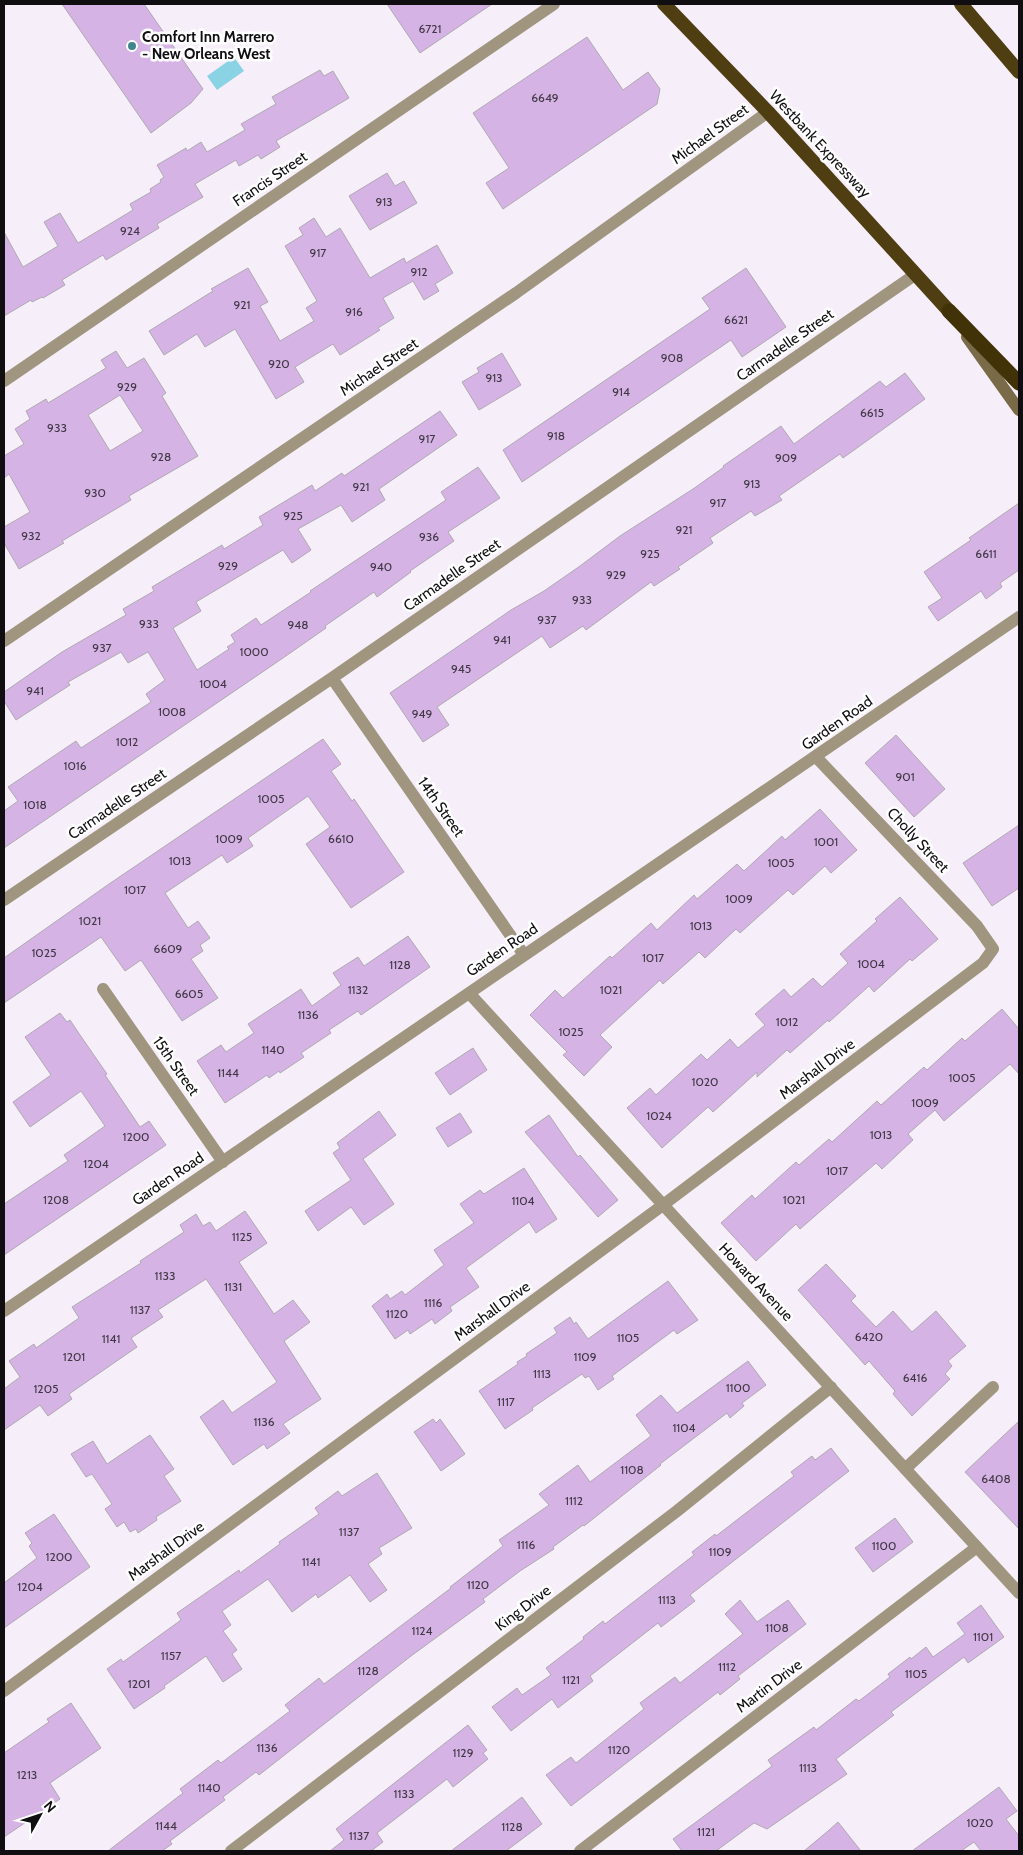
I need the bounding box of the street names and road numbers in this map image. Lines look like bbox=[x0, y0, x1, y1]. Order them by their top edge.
street label: Westbank Expressway bbox=[766, 87, 875, 202]
street label: Michael Street bbox=[668, 100, 752, 168]
street label: Francis Street bbox=[230, 148, 310, 210]
street label: Carmadelle Street bbox=[733, 305, 837, 385]
street label: Michael Street bbox=[336, 334, 422, 400]
street label: Carmadelle Street bbox=[400, 535, 504, 615]
street label: Garden Road bbox=[798, 692, 876, 754]
street label: Carmadelle Street bbox=[65, 765, 169, 843]
street label: 14th Street bbox=[414, 774, 468, 840]
street label: Cholly Street bbox=[883, 804, 953, 876]
street label: Garden Road bbox=[463, 920, 541, 980]
street label: 15th Street bbox=[149, 1033, 203, 1099]
street label: Marshall Drive bbox=[776, 1035, 858, 1103]
street label: Garden Road bbox=[129, 1149, 207, 1209]
street label: Howard Avenue bbox=[715, 1239, 797, 1325]
street label: Marshall Drive bbox=[450, 1277, 534, 1345]
street label: Marshall Drive bbox=[124, 1517, 208, 1585]
street label: King Drive bbox=[492, 1581, 555, 1635]
street label: Martin Drive bbox=[733, 1655, 806, 1717]

